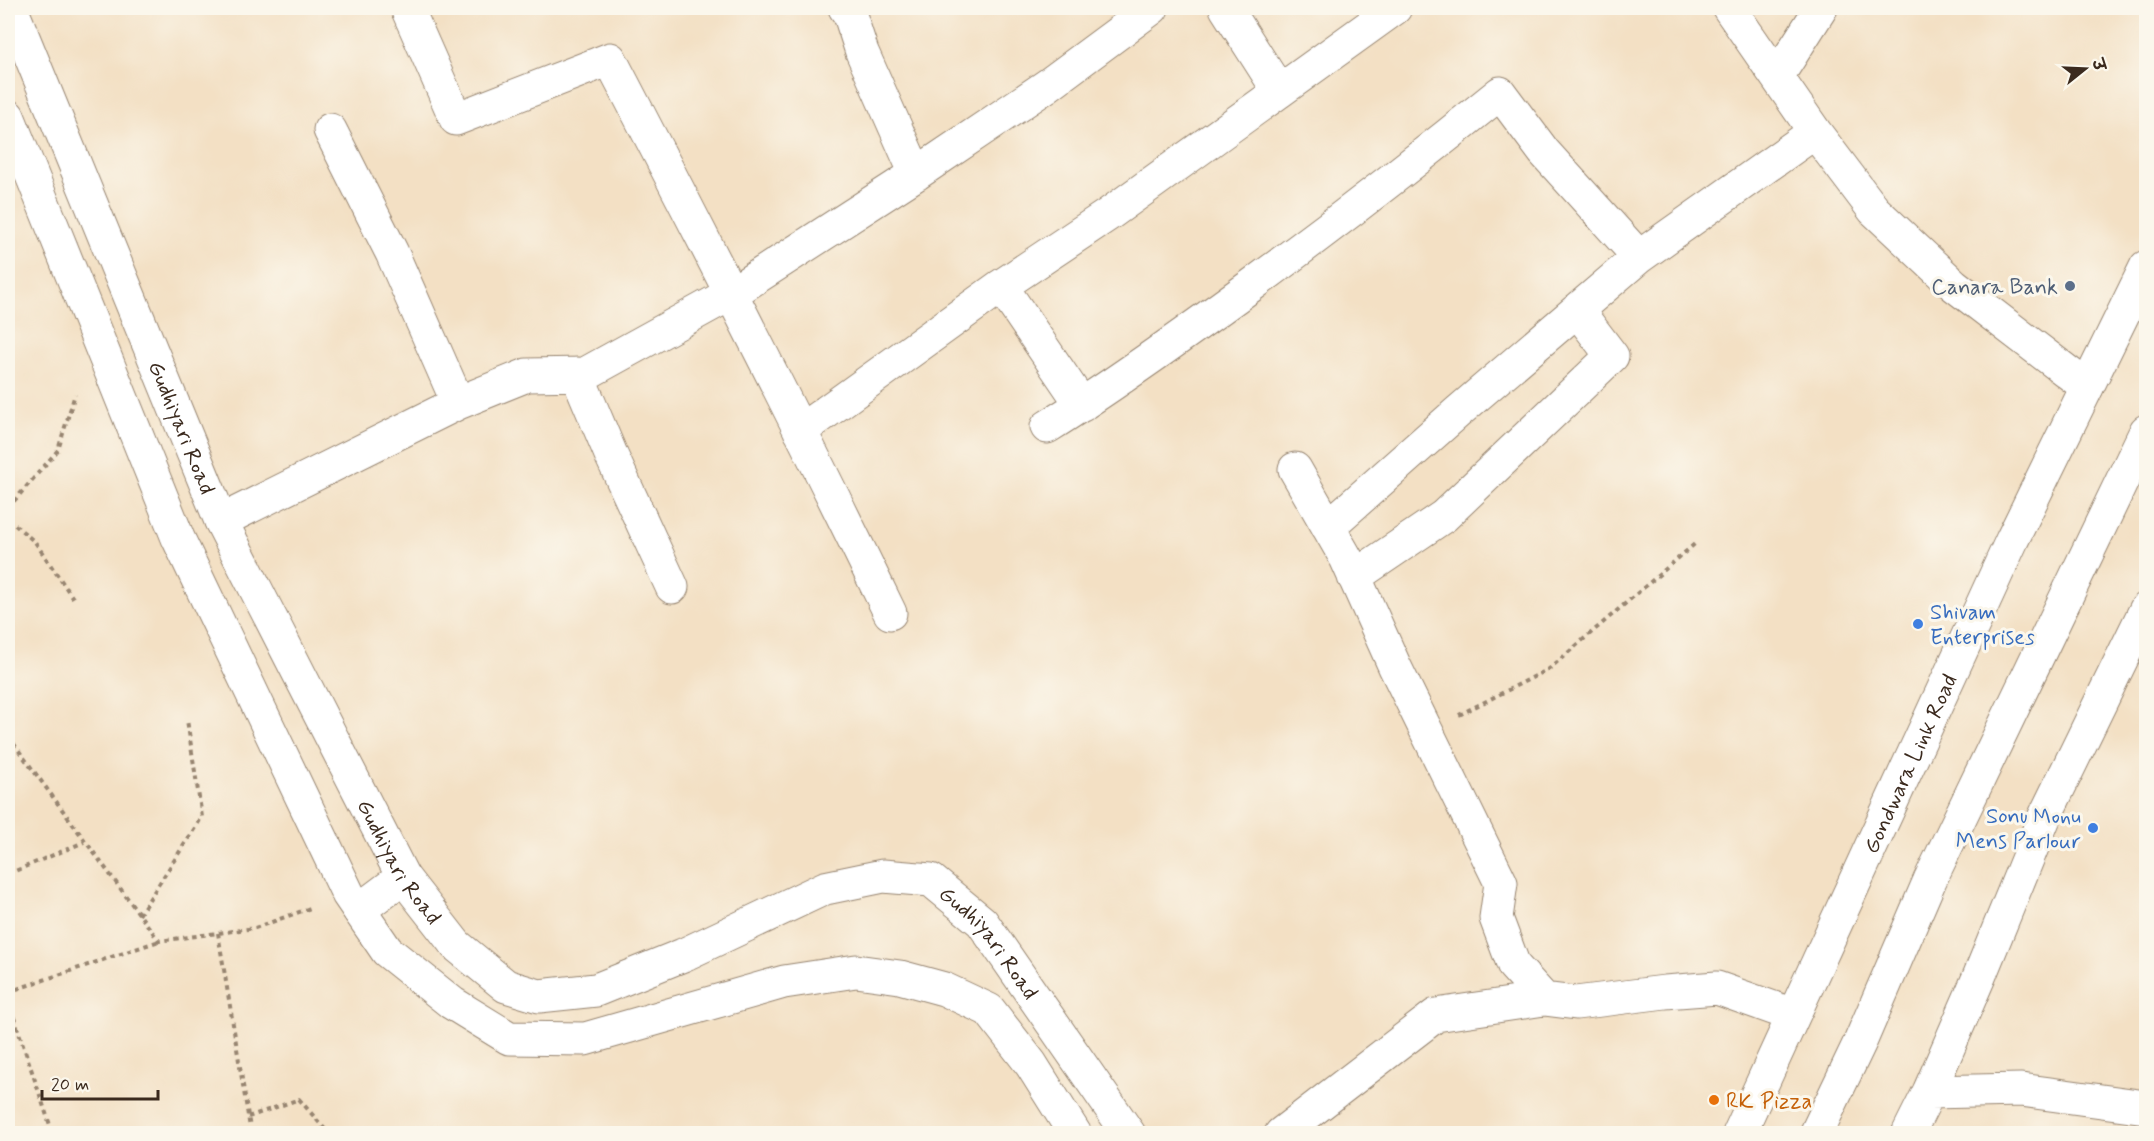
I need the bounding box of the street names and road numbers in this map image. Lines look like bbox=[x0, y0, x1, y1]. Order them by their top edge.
street label: Gudhiyari Road bbox=[141, 357, 221, 499]
street label: Gondwara Link Road bbox=[1858, 670, 1965, 858]
street label: Gudhiyari Road bbox=[350, 795, 447, 931]
street label: Gudhiyari Road bbox=[933, 880, 1044, 1006]

